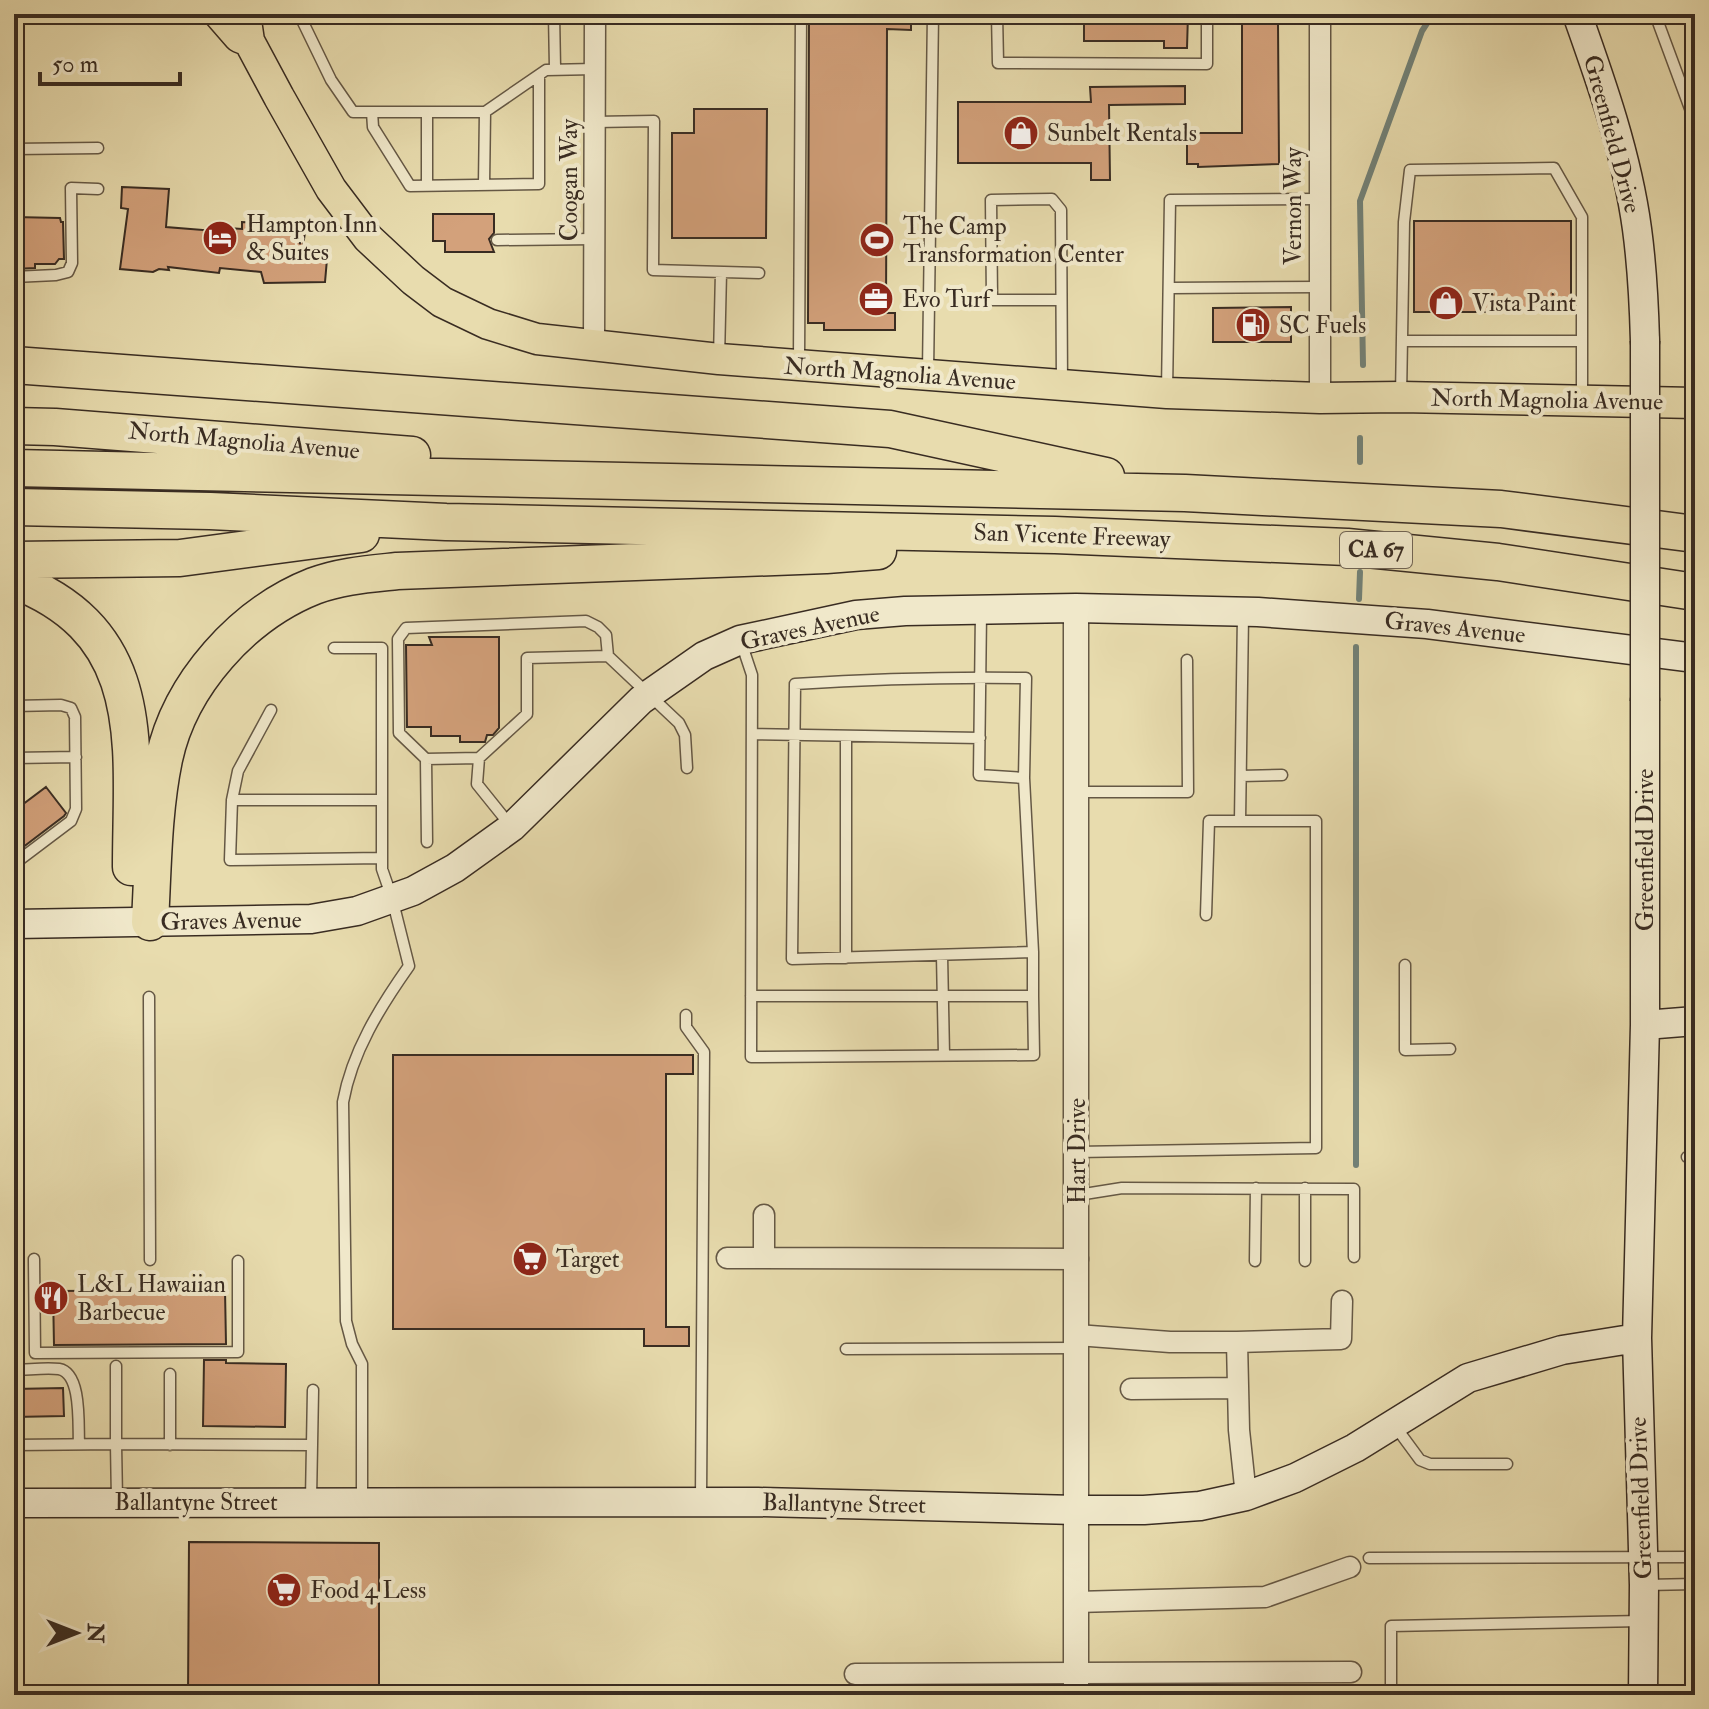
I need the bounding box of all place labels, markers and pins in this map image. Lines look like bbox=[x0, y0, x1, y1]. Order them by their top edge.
shop icon: Sunbelt Rentals bbox=[1002, 114, 1040, 152]
place label: Sunbelt Rentals bbox=[1047, 118, 1197, 149]
place label: Hampton Inn & Suites bbox=[246, 209, 377, 268]
place label: The Camp Transformation Center bbox=[903, 211, 1124, 270]
hotel icon: Hampton Inn & Suites bbox=[201, 219, 239, 257]
sports icon: The Camp Transformation Center bbox=[858, 221, 896, 259]
office icon: Evo Turf bbox=[857, 280, 895, 318]
place label: Evo Turf bbox=[902, 284, 993, 315]
shop icon: Vista Paint bbox=[1427, 284, 1465, 322]
place label: Vista Paint bbox=[1472, 288, 1576, 319]
fuel station icon: SC Fuels bbox=[1234, 306, 1272, 344]
place label: SC Fuels bbox=[1279, 310, 1366, 341]
supermarket icon: Target bbox=[511, 1240, 549, 1278]
place label: Target bbox=[556, 1244, 620, 1275]
place label: L&L Hawaiian Barbecue bbox=[77, 1269, 226, 1328]
restaurant icon: L&L Hawaiian Barbecue bbox=[32, 1279, 70, 1317]
supermarket icon: Food 4 Less bbox=[265, 1571, 303, 1609]
place label: Food 4 Less bbox=[310, 1575, 426, 1606]

